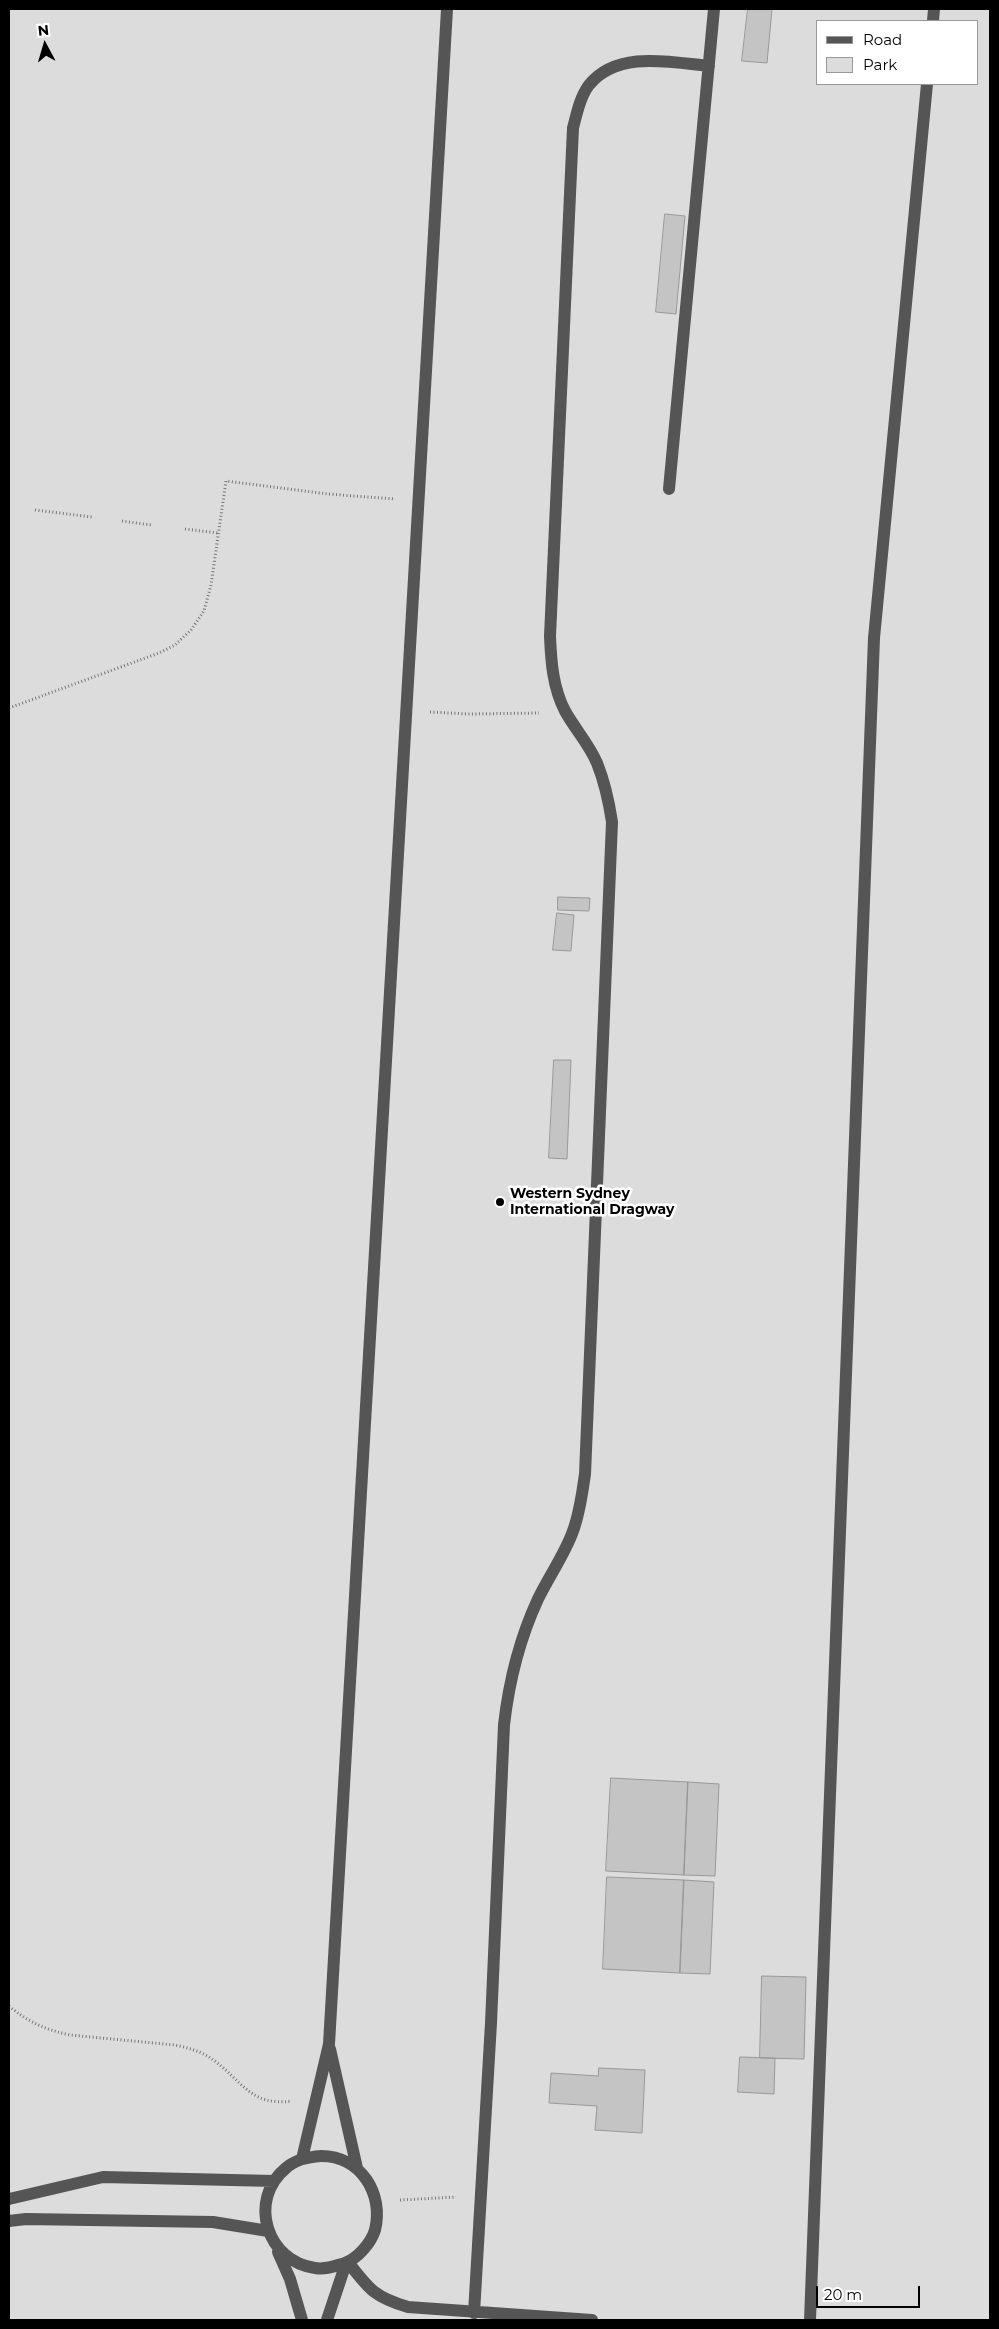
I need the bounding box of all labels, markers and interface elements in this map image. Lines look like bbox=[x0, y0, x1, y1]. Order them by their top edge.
north arrow bbox=[20, 20, 70, 70]
legend bbox=[816, 20, 979, 85]
text: N bbox=[37, 21, 50, 40]
text: Road bbox=[863, 30, 902, 49]
text: Park bbox=[863, 55, 897, 74]
place label: Western Sydney International Dragway bbox=[510, 1186, 674, 1218]
marker: Western Sydney International Dragway bbox=[494, 1196, 506, 1208]
scale bar bbox=[819, 2276, 923, 2308]
text: 20 m bbox=[824, 2285, 862, 2304]

